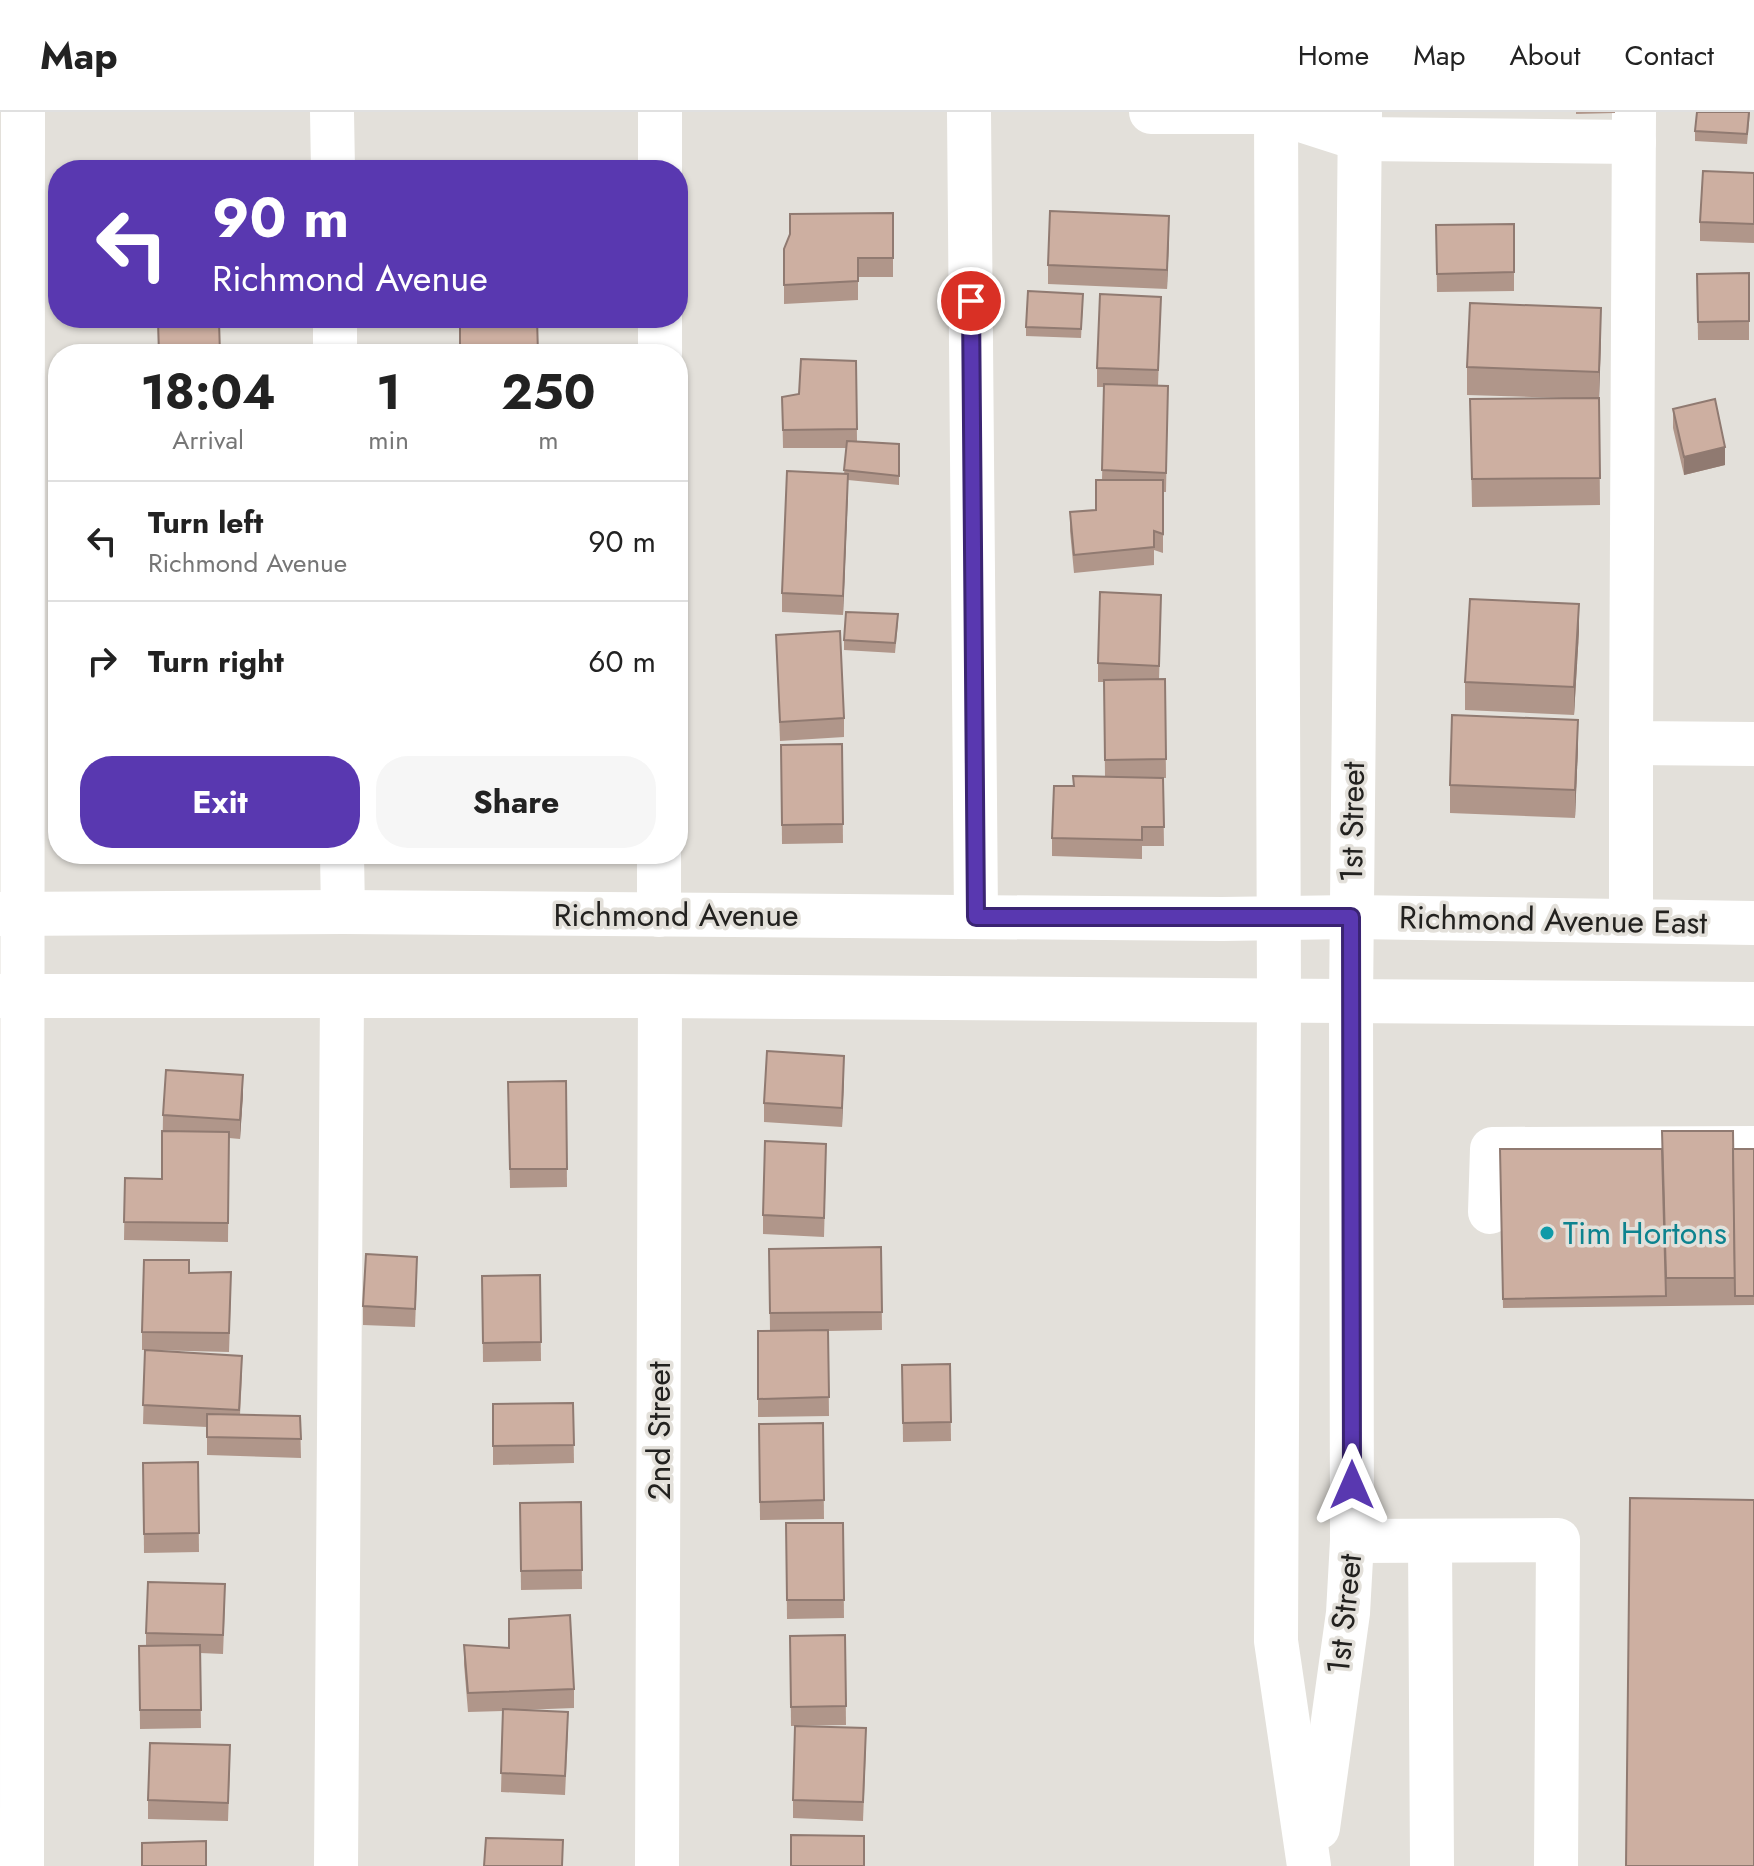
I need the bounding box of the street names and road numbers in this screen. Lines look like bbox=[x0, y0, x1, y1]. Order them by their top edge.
street label: 1st Street bbox=[1328, 761, 1376, 883]
street label: Richmond Avenue bbox=[553, 892, 799, 938]
street label: Richmond Avenue East bbox=[1398, 894, 1708, 946]
street label: 2nd Street bbox=[636, 1361, 682, 1501]
street label: 1st Street bbox=[1315, 1551, 1373, 1677]

